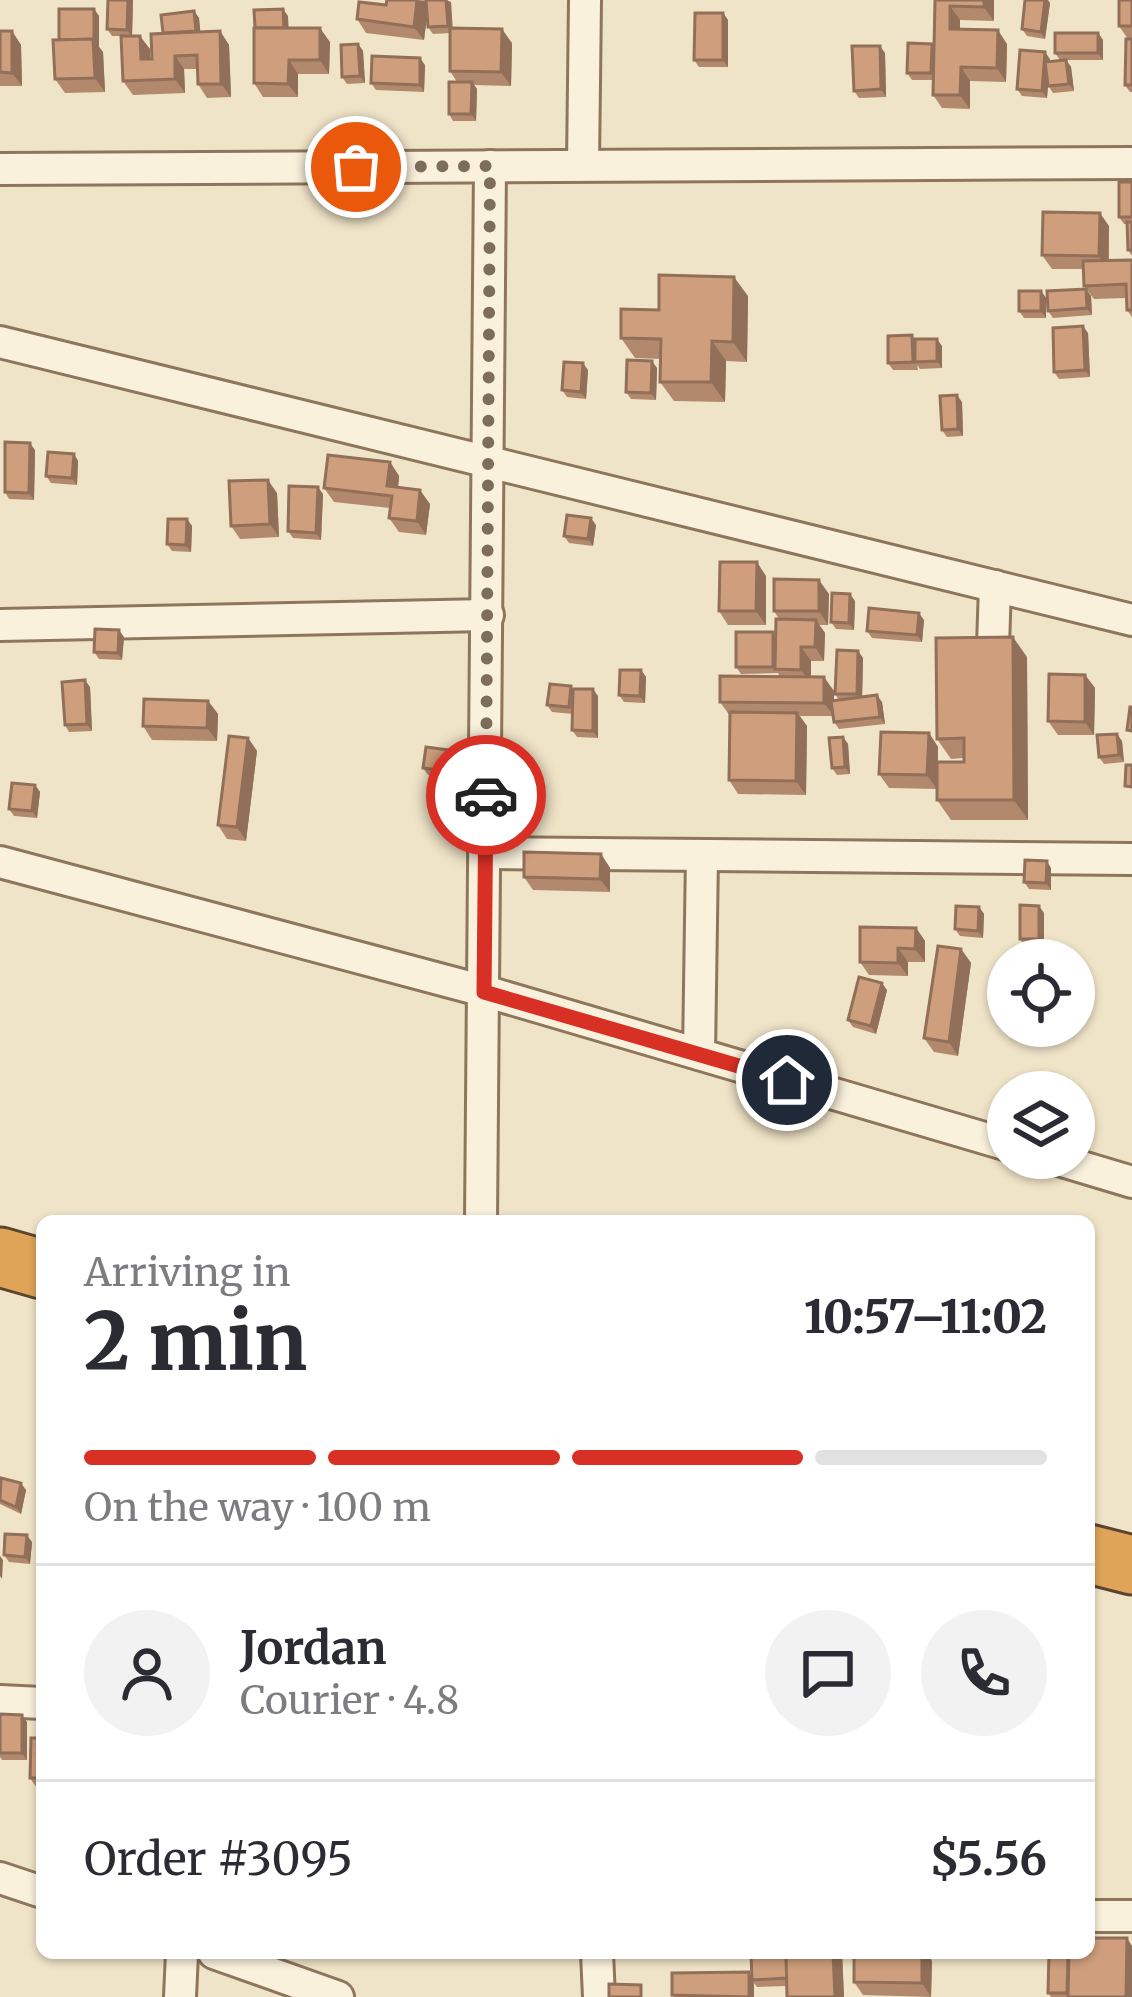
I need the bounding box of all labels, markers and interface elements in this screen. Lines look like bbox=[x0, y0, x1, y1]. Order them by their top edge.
pin bbox=[305, 116, 407, 218]
icon: bag bbox=[323, 134, 389, 200]
courier bbox=[426, 735, 546, 855]
icon: car bbox=[453, 762, 519, 828]
map controls bbox=[987, 939, 1095, 1179]
button: locate bbox=[987, 939, 1095, 1047]
pin bbox=[736, 1029, 838, 1131]
icon: home bbox=[754, 1047, 820, 1113]
button: layers bbox=[987, 1071, 1095, 1179]
text: Arriving in bbox=[84, 1248, 291, 1297]
text: 10:57–11:02 bbox=[804, 1289, 1047, 1345]
text: 2 min bbox=[84, 1293, 307, 1391]
text: On the way · 100 m bbox=[84, 1483, 431, 1532]
button: person bbox=[84, 1610, 210, 1736]
button: chat bbox=[765, 1610, 891, 1736]
button: phone bbox=[921, 1610, 1047, 1736]
text: Jordan bbox=[240, 1620, 387, 1676]
text: Courier · 4.8 bbox=[240, 1676, 459, 1725]
text: Order #3095 bbox=[84, 1831, 353, 1887]
text: $5.56 bbox=[929, 1831, 1047, 1887]

